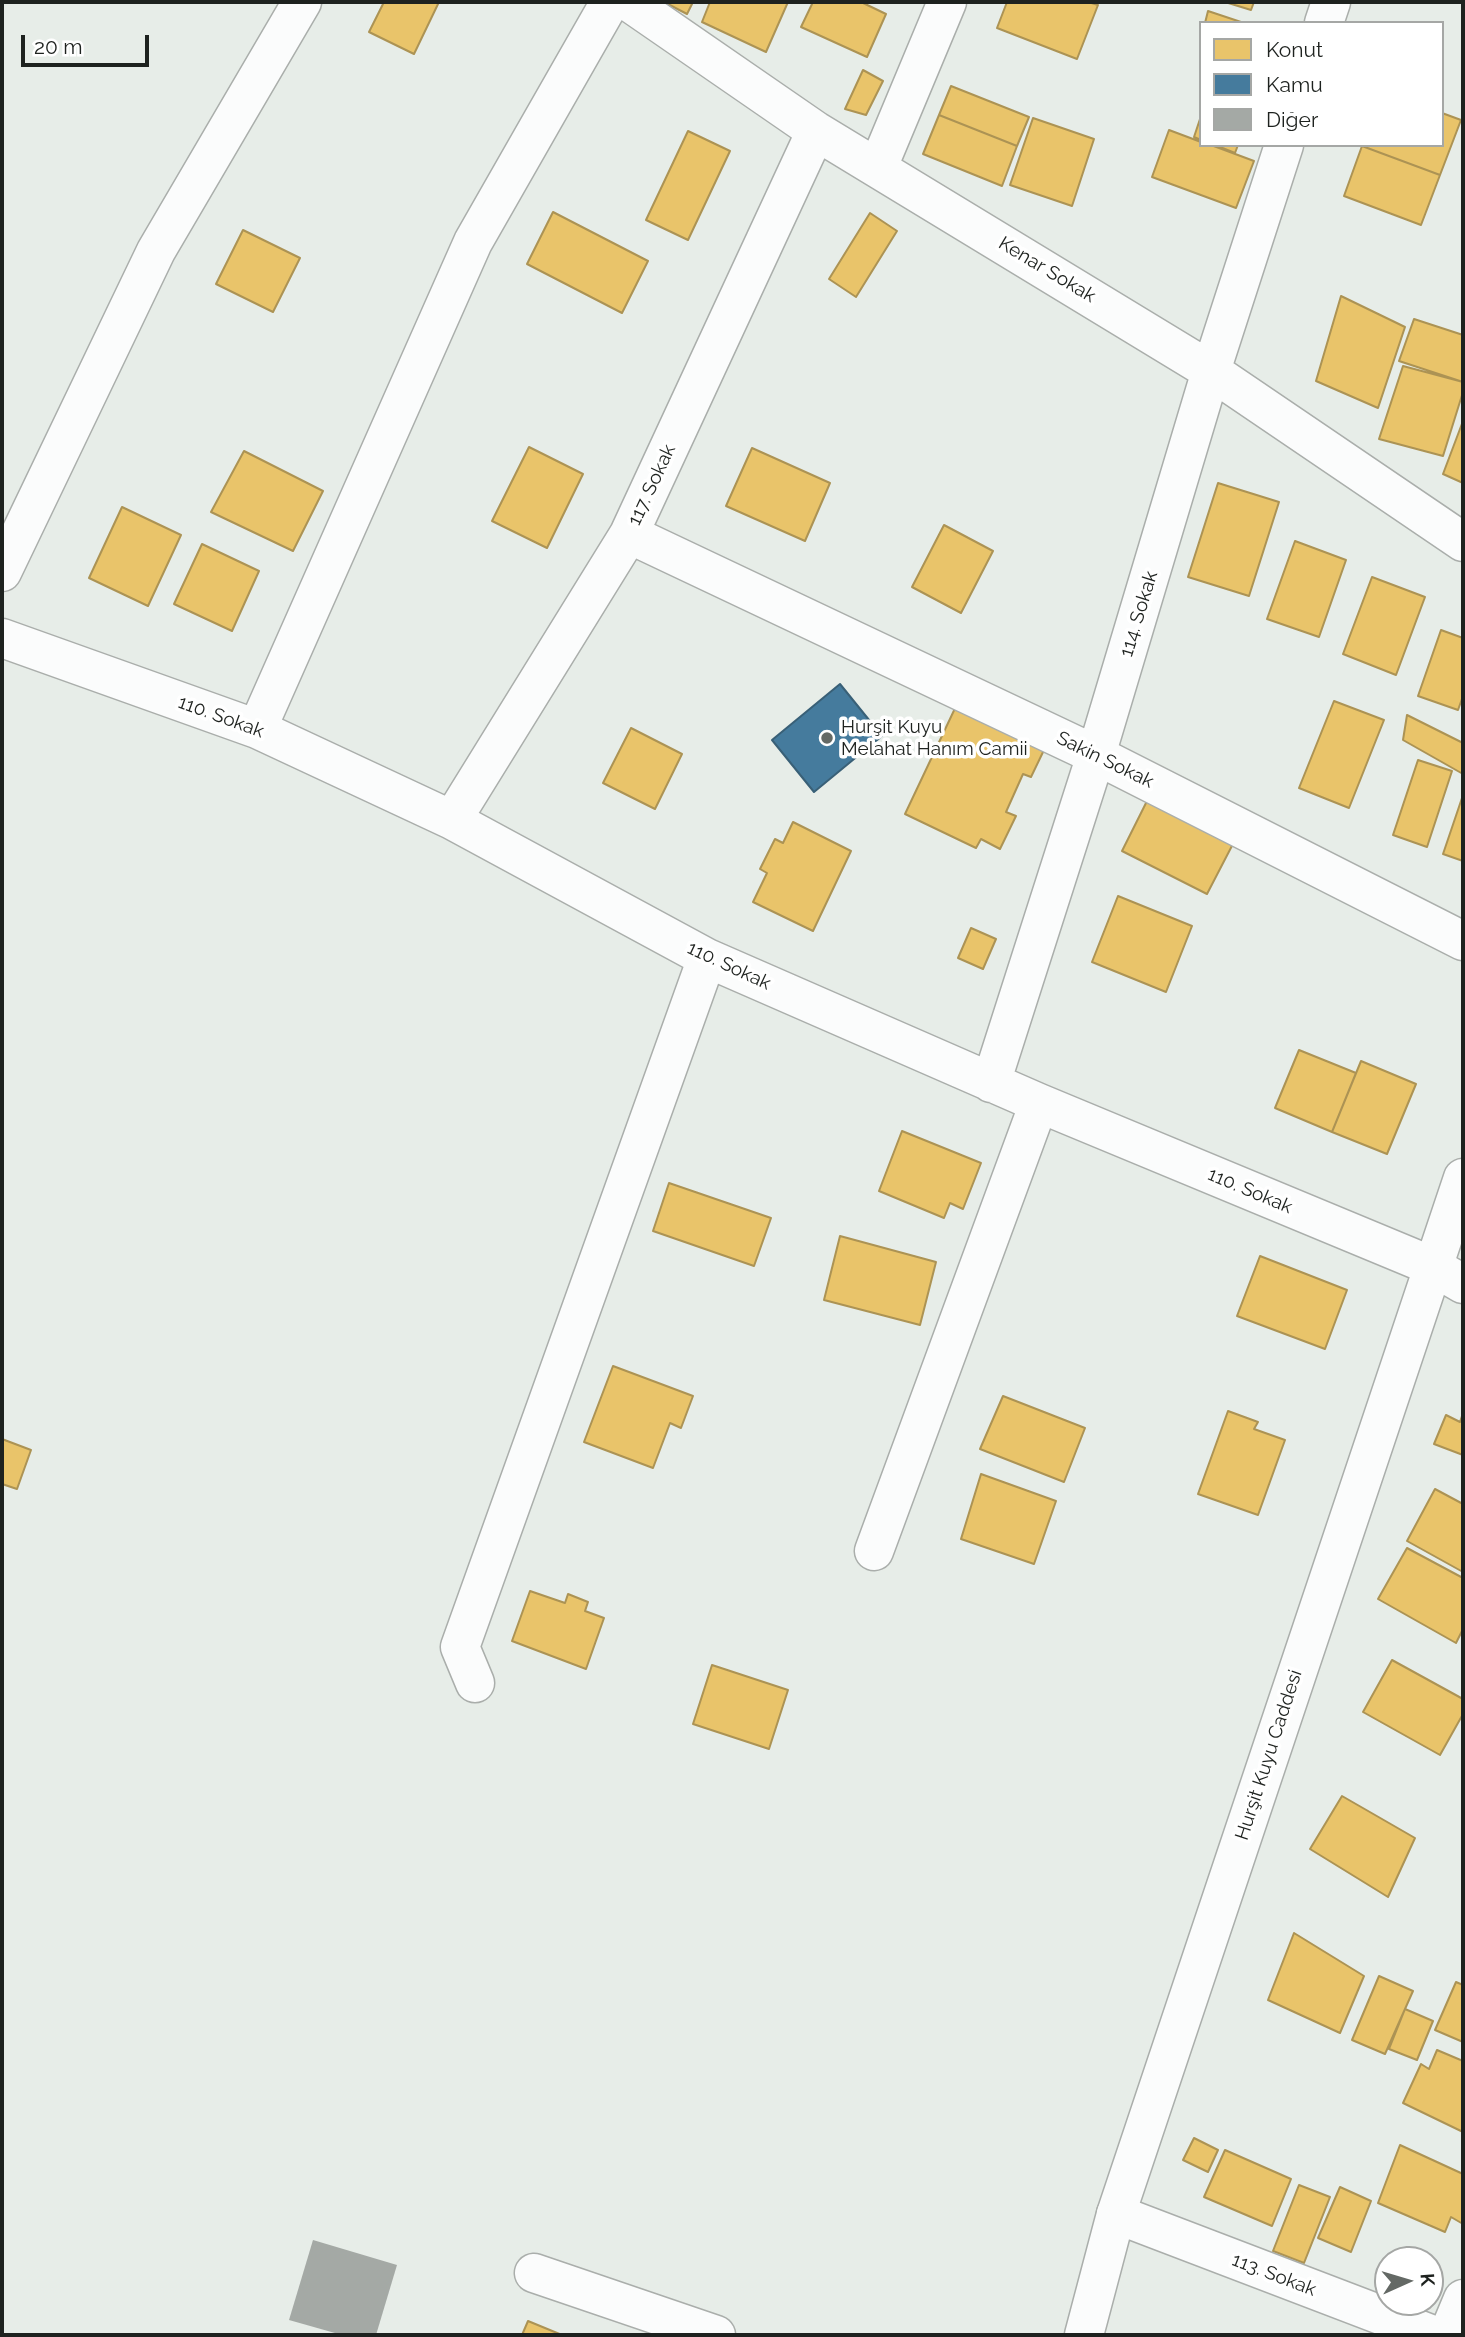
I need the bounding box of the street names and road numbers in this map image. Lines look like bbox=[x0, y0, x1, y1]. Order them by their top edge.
street label: Kenar Sokak bbox=[994, 232, 1100, 308]
street label: 117. Sokak bbox=[623, 441, 681, 529]
street label: 114. Sokak bbox=[1115, 568, 1163, 660]
street label: 110. Sokak bbox=[175, 691, 267, 743]
street label: Sakin Sokak bbox=[1053, 727, 1157, 793]
street label: 110. Sokak bbox=[684, 937, 774, 995]
street label: 110. Sokak bbox=[1204, 1163, 1296, 1219]
street label: Hurşit Kuyu Caddesi bbox=[1231, 1667, 1307, 1843]
street label: 113. Sokak bbox=[1229, 2249, 1319, 2301]

